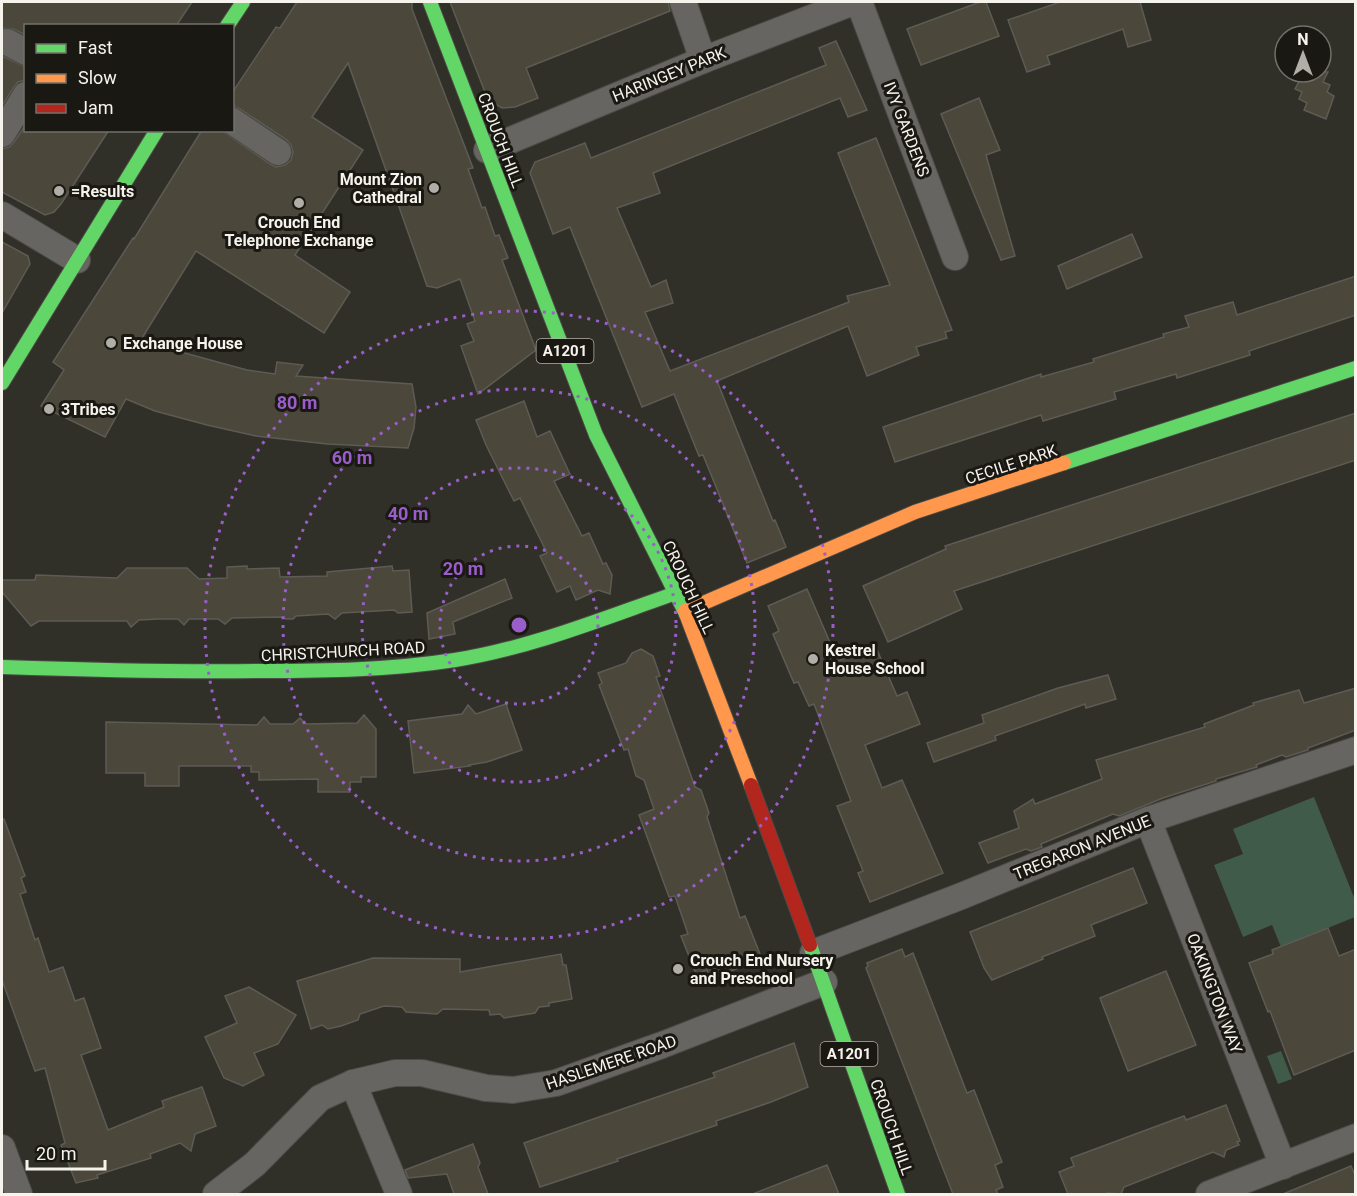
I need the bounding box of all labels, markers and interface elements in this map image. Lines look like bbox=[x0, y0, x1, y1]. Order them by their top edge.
legend bbox=[24, 24, 234, 132]
north arrow bbox=[1273, 24, 1333, 84]
text: N bbox=[1297, 30, 1309, 49]
text: Fast bbox=[78, 37, 113, 58]
street label: HARINGEY PARK bbox=[610, 43, 730, 106]
text: Slow bbox=[78, 67, 117, 88]
street label: IVY GARDENS bbox=[880, 79, 933, 179]
street label: CROUCH HILL bbox=[474, 90, 528, 191]
text: Jam bbox=[78, 97, 114, 118]
place label: Mount Zion Cathedral bbox=[340, 170, 422, 207]
marker: Mount Zion Cathedral bbox=[427, 181, 441, 195]
place label: =Results bbox=[71, 182, 134, 201]
marker: =Results bbox=[52, 184, 66, 198]
marker: Crouch End Telephone Exchange bbox=[292, 196, 306, 210]
place label: Crouch End Telephone Exchange bbox=[225, 213, 374, 250]
place label: Exchange House bbox=[123, 334, 243, 353]
marker: Exchange House bbox=[104, 336, 118, 350]
road number: A1201 bbox=[536, 339, 594, 363]
text: 80 m bbox=[277, 392, 317, 413]
place label: 3Tribes bbox=[61, 400, 116, 419]
marker: 3Tribes bbox=[42, 402, 56, 416]
street label: CECILE PARK bbox=[963, 440, 1060, 488]
text: 60 m bbox=[332, 447, 372, 468]
text: 40 m bbox=[388, 503, 428, 524]
street label: CROUCH HILL bbox=[659, 538, 719, 637]
text: 20 m bbox=[443, 558, 483, 579]
centre of rings bbox=[509, 615, 529, 635]
street label: CHRISTCHURCH ROAD bbox=[260, 638, 426, 665]
place label: Kestrel House School bbox=[825, 641, 925, 678]
marker: Kestrel House School bbox=[806, 652, 820, 666]
street label: TREGARON AVENUE bbox=[1011, 811, 1153, 884]
street label: OAKINGTON WAY bbox=[1183, 931, 1246, 1056]
place label: Crouch End Nursery and Preschool bbox=[690, 951, 834, 988]
marker: Crouch End Nursery and Preschool bbox=[671, 962, 685, 976]
street label: HASLEMERE ROAD bbox=[543, 1031, 679, 1094]
road number: A1201 bbox=[820, 1042, 878, 1066]
street label: CROUCH HILL bbox=[866, 1077, 917, 1178]
scale bar bbox=[27, 1133, 105, 1171]
text: 20 m bbox=[36, 1143, 76, 1164]

